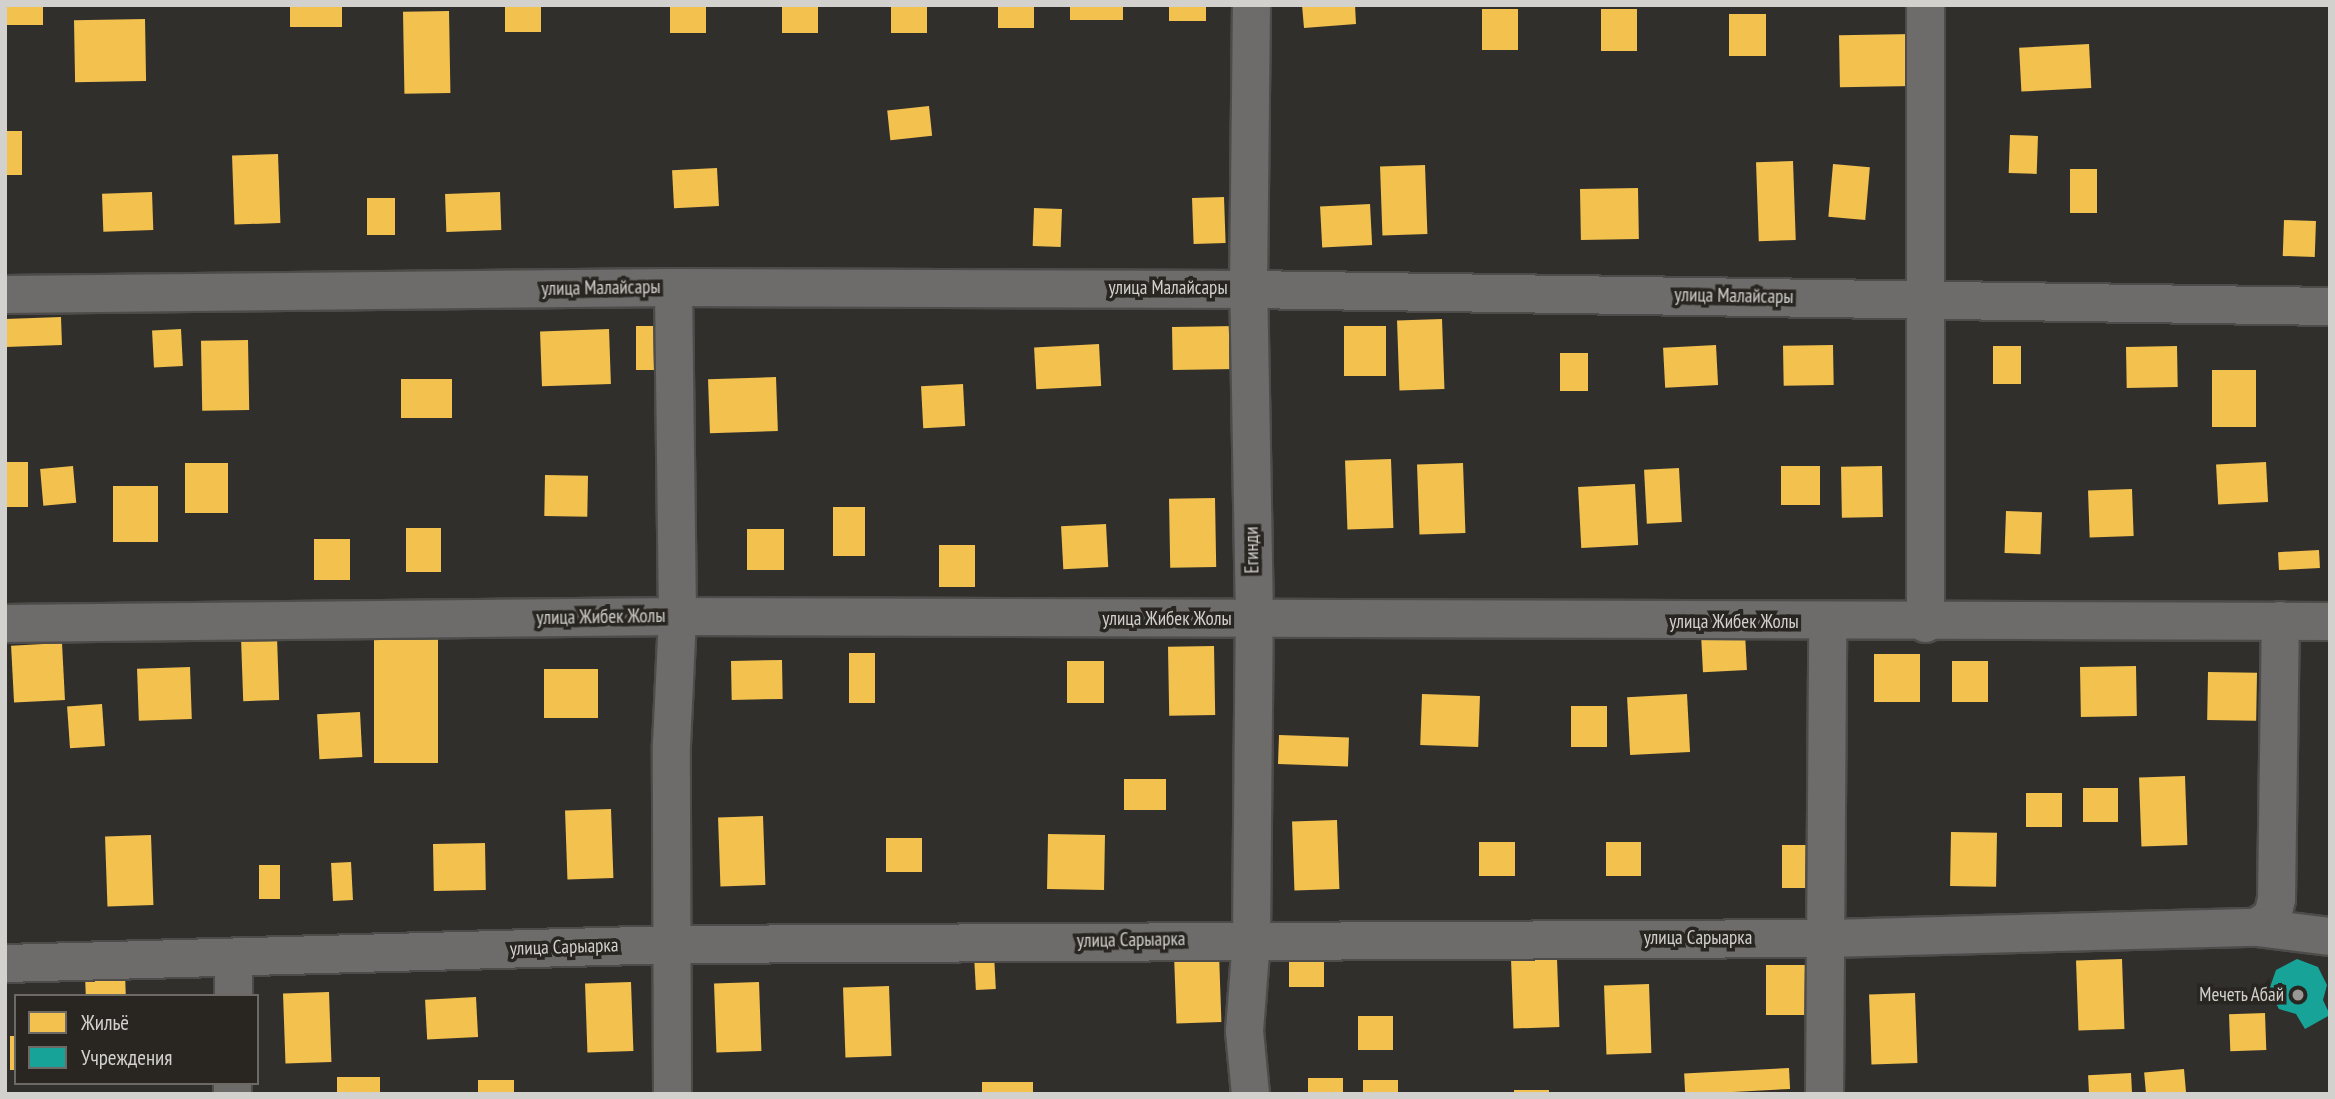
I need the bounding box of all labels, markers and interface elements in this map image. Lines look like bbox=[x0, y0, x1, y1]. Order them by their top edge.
street label: улица Малайсары bbox=[541, 276, 661, 300]
street label: улица Малайсары bbox=[1108, 277, 1228, 299]
street label: улица Малайсары bbox=[1674, 284, 1794, 308]
street label: Егинди bbox=[1240, 526, 1264, 574]
street label: улица Жибек Жолы bbox=[536, 604, 666, 630]
street label: улица Жибек Жолы bbox=[1102, 608, 1232, 630]
street label: улица Жибек Жолы bbox=[1669, 611, 1799, 633]
street label: улица Сарыарка bbox=[1644, 927, 1752, 949]
street label: улица Сарыарка bbox=[1077, 928, 1185, 952]
street label: улица Сарыарка bbox=[509, 934, 619, 960]
place label: Мечеть Абай bbox=[2198, 984, 2284, 1006]
marker: Мечеть Абай bbox=[2290, 987, 2306, 1003]
legend bbox=[14, 994, 259, 1085]
text: Жильё bbox=[81, 1009, 129, 1036]
text: Учреждения bbox=[81, 1044, 172, 1071]

